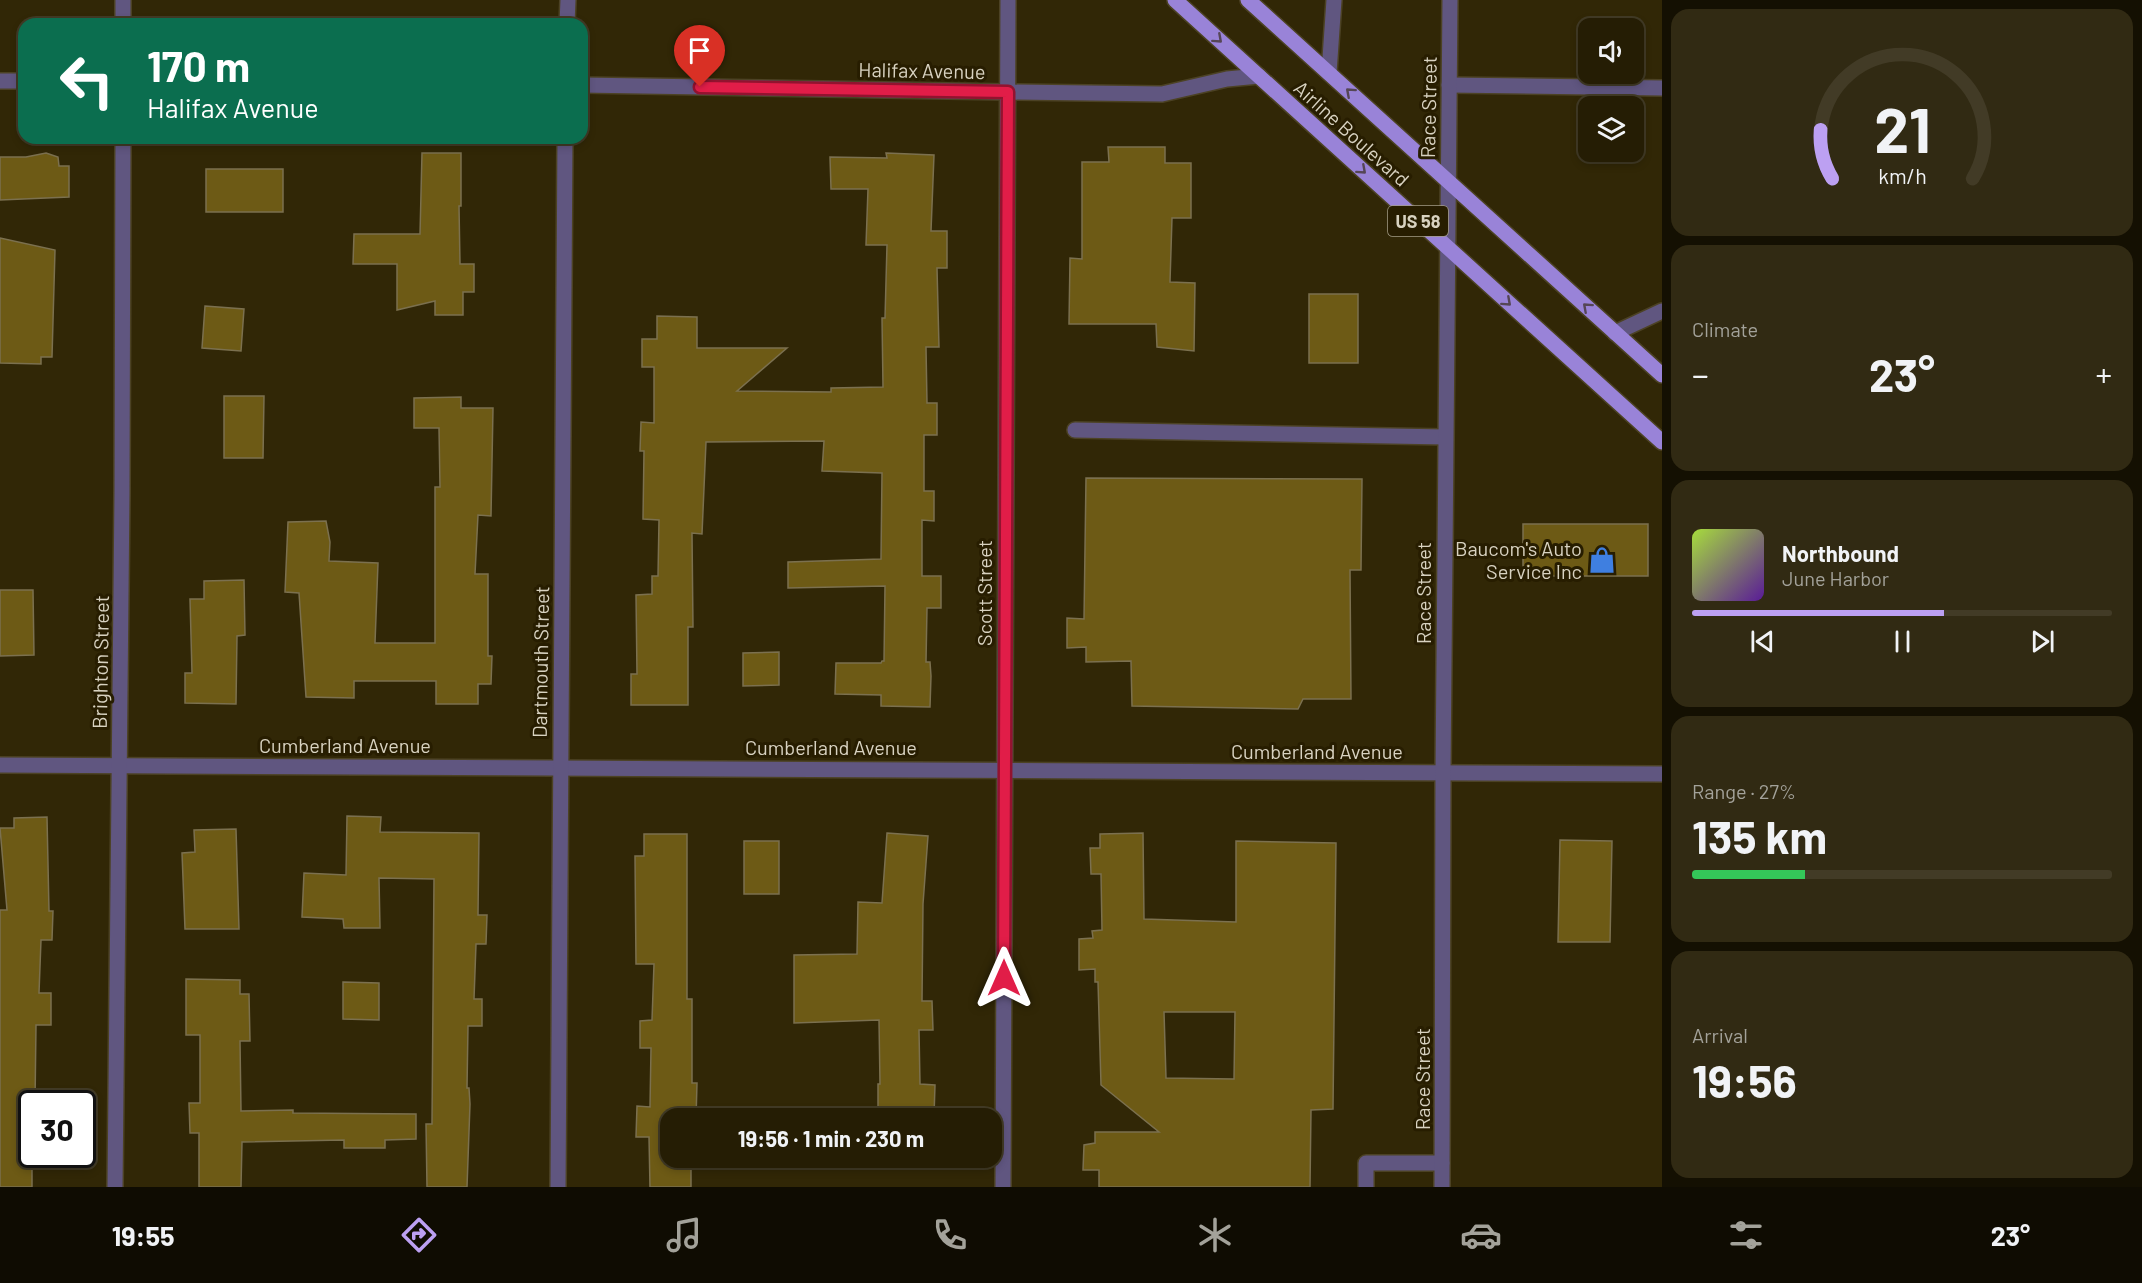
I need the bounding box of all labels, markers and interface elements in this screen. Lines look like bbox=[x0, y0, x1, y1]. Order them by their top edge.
map controls bbox=[1578, 18, 1644, 162]
button: sound bbox=[1578, 18, 1644, 84]
pin bbox=[674, 25, 725, 87]
one-way arrow bbox=[1211, 32, 1222, 43]
icon: arrive bbox=[683, 34, 716, 67]
text: 170 m bbox=[147, 40, 250, 90]
icon: left bbox=[48, 42, 126, 120]
street label: Race Street bbox=[1415, 56, 1441, 158]
street label: Halifax Avenue bbox=[858, 57, 986, 83]
street label: Airline Boulevard bbox=[1290, 75, 1414, 191]
one-way arrow bbox=[1346, 88, 1356, 99]
text: Halifax Avenue bbox=[147, 91, 319, 123]
text: 21 bbox=[1874, 91, 1930, 165]
button: layers bbox=[1578, 96, 1644, 162]
one-way arrow bbox=[1355, 163, 1366, 174]
text: km/h bbox=[1878, 164, 1926, 189]
road number: US 58 bbox=[1388, 206, 1448, 236]
one-way arrow bbox=[1499, 294, 1510, 305]
one-way arrow bbox=[1584, 303, 1594, 314]
text: Climate bbox=[1692, 317, 1758, 341]
text: 23° bbox=[1869, 347, 1935, 401]
text: − bbox=[1692, 354, 1709, 394]
text: + bbox=[2095, 354, 2112, 394]
place label: Baucom's Auto Service Inc bbox=[1455, 536, 1582, 583]
street label: Scott Street bbox=[972, 540, 996, 646]
text: Northbound bbox=[1782, 540, 1899, 566]
street label: Race Street bbox=[1411, 542, 1435, 644]
shop icon: Baucom's Auto Service Inc bbox=[1587, 545, 1617, 575]
text: June Harbor bbox=[1782, 566, 1889, 590]
street label: Dartmouth Street bbox=[527, 586, 553, 738]
street label: Brighton Street bbox=[87, 595, 113, 729]
icon: previous bbox=[1746, 625, 1779, 658]
icon: pause bbox=[1886, 625, 1919, 658]
icon: next bbox=[2026, 625, 2059, 658]
street label: Cumberland Avenue bbox=[259, 733, 431, 757]
street label: Cumberland Avenue bbox=[745, 735, 917, 759]
street label: Cumberland Avenue bbox=[1231, 739, 1403, 763]
text: Range · 27% bbox=[1692, 779, 1796, 803]
text: 135 km bbox=[1692, 809, 1827, 863]
position arrow bbox=[972, 946, 1036, 1010]
text: Arrival bbox=[1692, 1023, 1748, 1047]
street label: Race Street bbox=[1410, 1028, 1434, 1130]
text: 19:56 bbox=[1692, 1053, 1797, 1107]
speed limit sign: 30 bbox=[18, 1090, 96, 1168]
text: 19:56 · 1 min · 230 m bbox=[738, 1125, 924, 1151]
icon: directions bbox=[398, 1214, 440, 1256]
icon: music bbox=[663, 1214, 705, 1256]
icon: phone bbox=[929, 1214, 971, 1256]
icon: climate bbox=[1194, 1214, 1236, 1256]
icon: car bbox=[1460, 1214, 1502, 1256]
icon: filters bbox=[1725, 1214, 1767, 1256]
text: 19:55 bbox=[112, 1219, 175, 1251]
text: 23° bbox=[1991, 1219, 2030, 1251]

